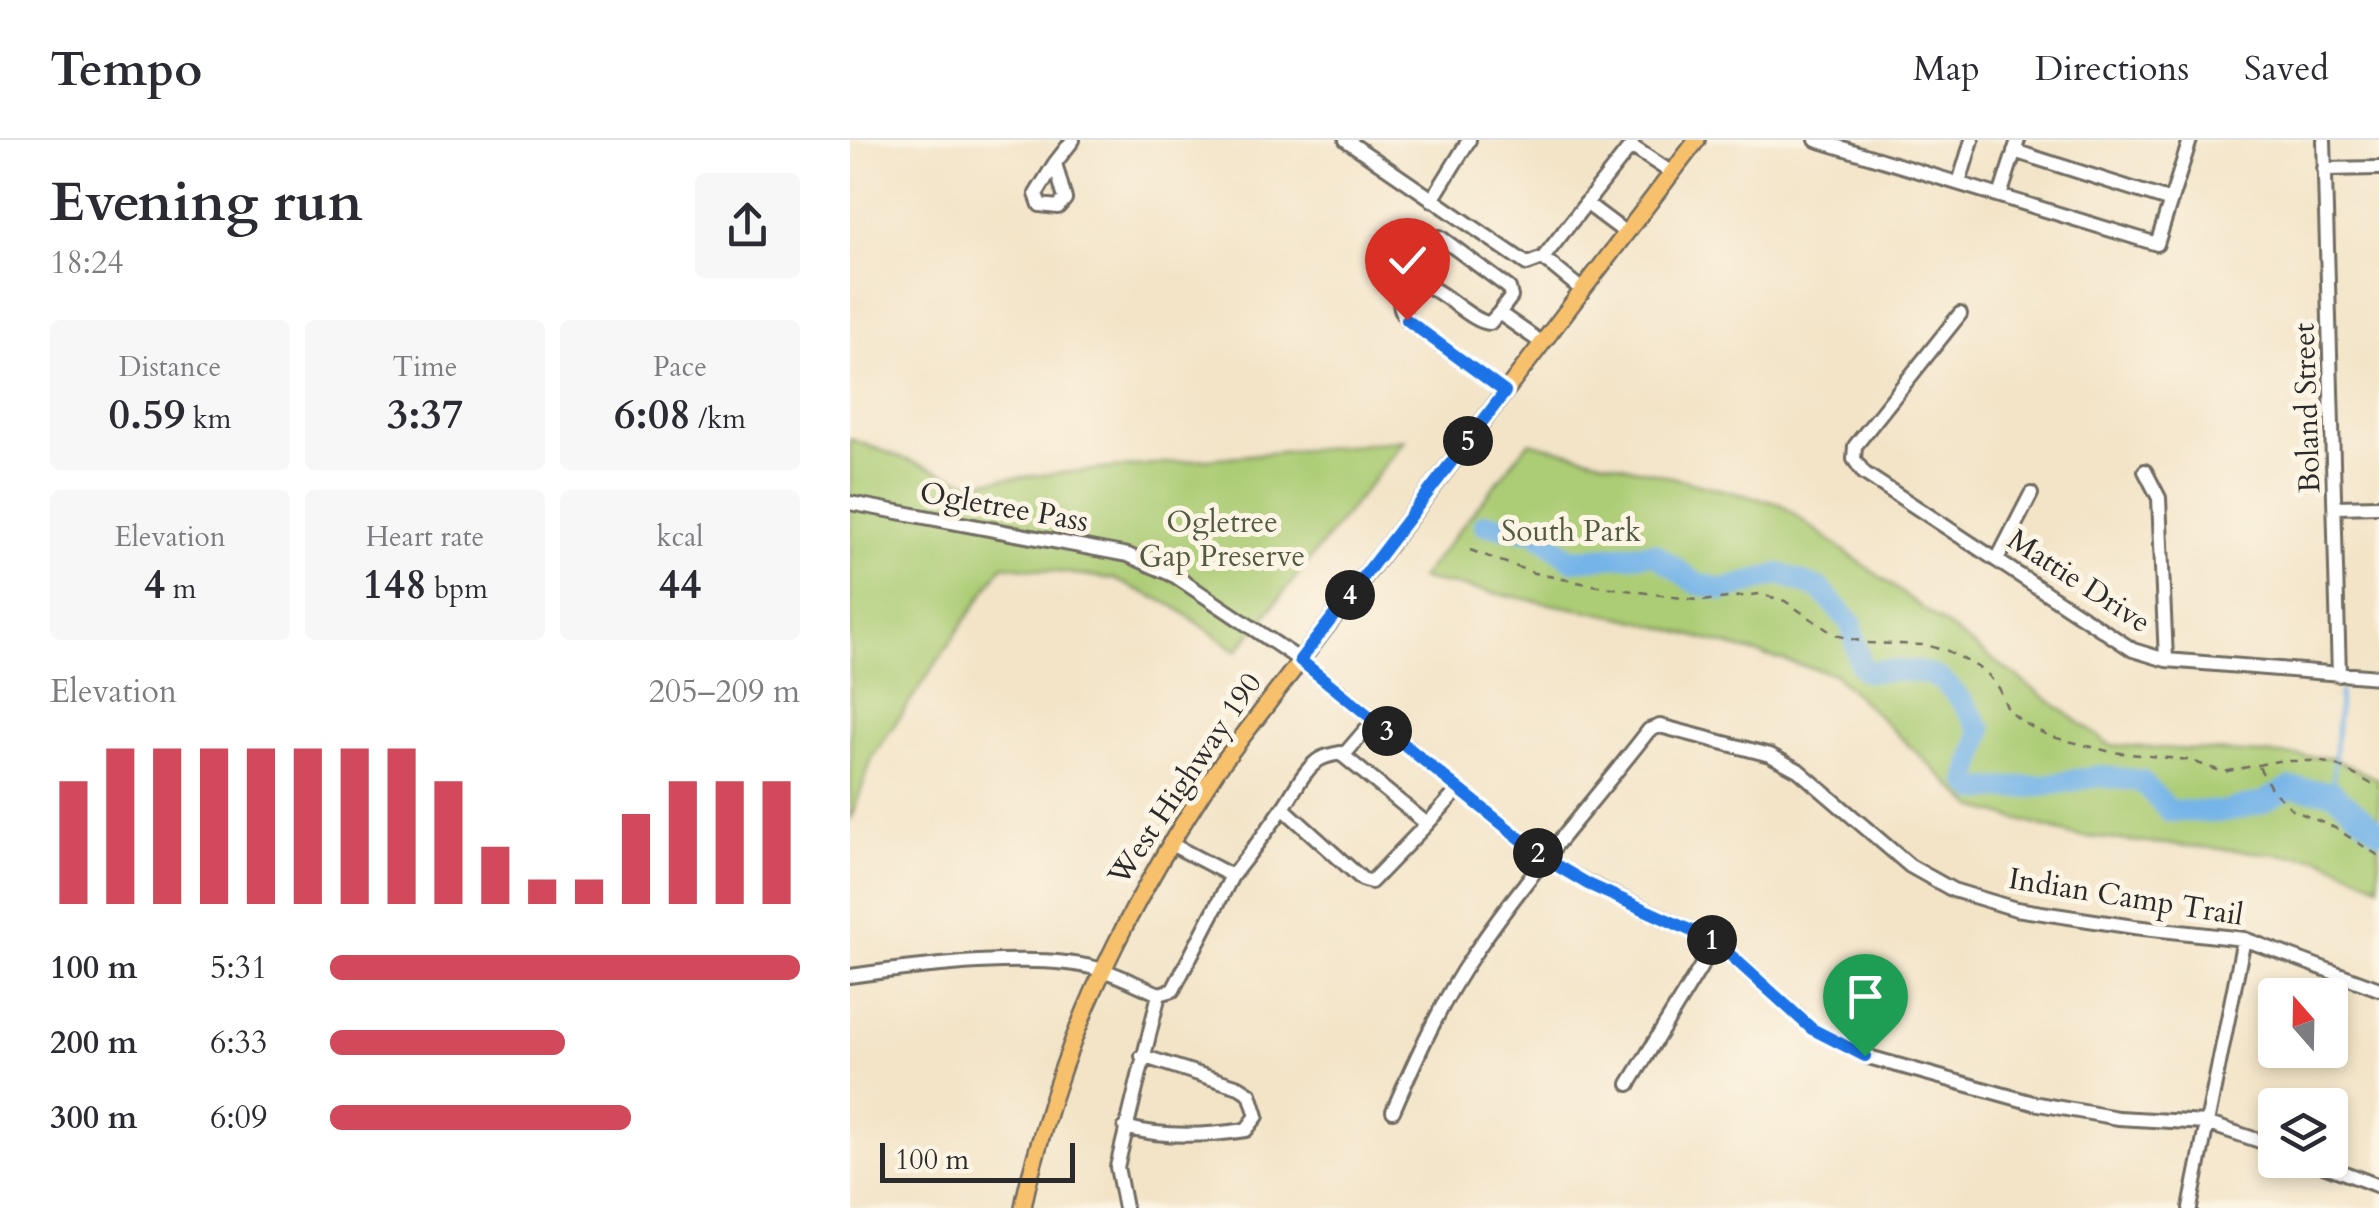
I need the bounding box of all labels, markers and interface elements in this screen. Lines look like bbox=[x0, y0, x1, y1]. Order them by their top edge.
text: Tempo bbox=[50, 37, 202, 102]
text: Map bbox=[1913, 45, 1980, 93]
text: Directions bbox=[2035, 45, 2189, 93]
text: Saved bbox=[2244, 45, 2329, 93]
text: Evening run bbox=[50, 166, 363, 240]
button: share bbox=[695, 173, 800, 278]
pin bbox=[1365, 218, 1450, 321]
icon: check bbox=[1380, 233, 1435, 288]
text: 18:24 bbox=[50, 241, 124, 285]
street label: Boland Street bbox=[2284, 322, 2330, 494]
text: Distance bbox=[119, 348, 221, 386]
text: Time bbox=[393, 348, 457, 386]
text: Pace bbox=[653, 348, 707, 386]
text: 0.59 bbox=[109, 386, 185, 443]
text: 3:37 bbox=[387, 386, 463, 443]
text: 6:08 bbox=[614, 386, 691, 443]
text: km bbox=[185, 400, 231, 438]
text: /km bbox=[691, 400, 746, 438]
pin: 5 bbox=[1443, 416, 1493, 466]
text: 5 bbox=[1461, 422, 1475, 460]
street label: Ogletree Pass bbox=[916, 472, 1092, 542]
park label: Ogletree Gap Preserve bbox=[1139, 502, 1305, 577]
park label: South Park bbox=[1501, 511, 1641, 552]
text: Elevation bbox=[114, 518, 226, 556]
text: Heart rate bbox=[366, 518, 484, 556]
text: kcal bbox=[657, 518, 703, 556]
street label: Mattie Drive bbox=[2000, 519, 2158, 643]
text: 4 bbox=[144, 556, 165, 613]
text: 148 bbox=[362, 556, 427, 613]
text: 44 bbox=[658, 556, 702, 613]
text: m bbox=[165, 570, 196, 608]
text: bpm bbox=[427, 570, 488, 608]
pin: 4 bbox=[1325, 570, 1375, 620]
text: 4 bbox=[1343, 576, 1357, 614]
street label: West Highway 190 bbox=[1098, 665, 1271, 894]
text: Elevation bbox=[50, 670, 177, 714]
text: 205–209 m bbox=[648, 670, 800, 714]
pin: 3 bbox=[1362, 706, 1412, 756]
text: 3 bbox=[1380, 712, 1394, 750]
pin: 2 bbox=[1513, 828, 1563, 878]
text: 2 bbox=[1531, 834, 1545, 872]
street label: Indian Camp Trail bbox=[2006, 858, 2247, 936]
pin: 1 bbox=[1687, 915, 1737, 965]
text: 1 bbox=[1705, 921, 1719, 959]
text: 100 m bbox=[50, 946, 137, 990]
text: 5:31 bbox=[210, 946, 267, 990]
pin bbox=[1823, 954, 1908, 1057]
icon: arrive bbox=[1838, 969, 1893, 1024]
north arrow bbox=[2258, 978, 2348, 1068]
map controls bbox=[2258, 978, 2348, 1178]
text: 200 m bbox=[50, 1021, 137, 1065]
text: 6:33 bbox=[210, 1021, 267, 1065]
button: layers bbox=[2258, 1088, 2348, 1178]
text: 300 m bbox=[50, 1096, 137, 1140]
text: 6:09 bbox=[210, 1096, 267, 1140]
scale bar bbox=[880, 1138, 1075, 1182]
text: 100 m bbox=[895, 1141, 969, 1179]

